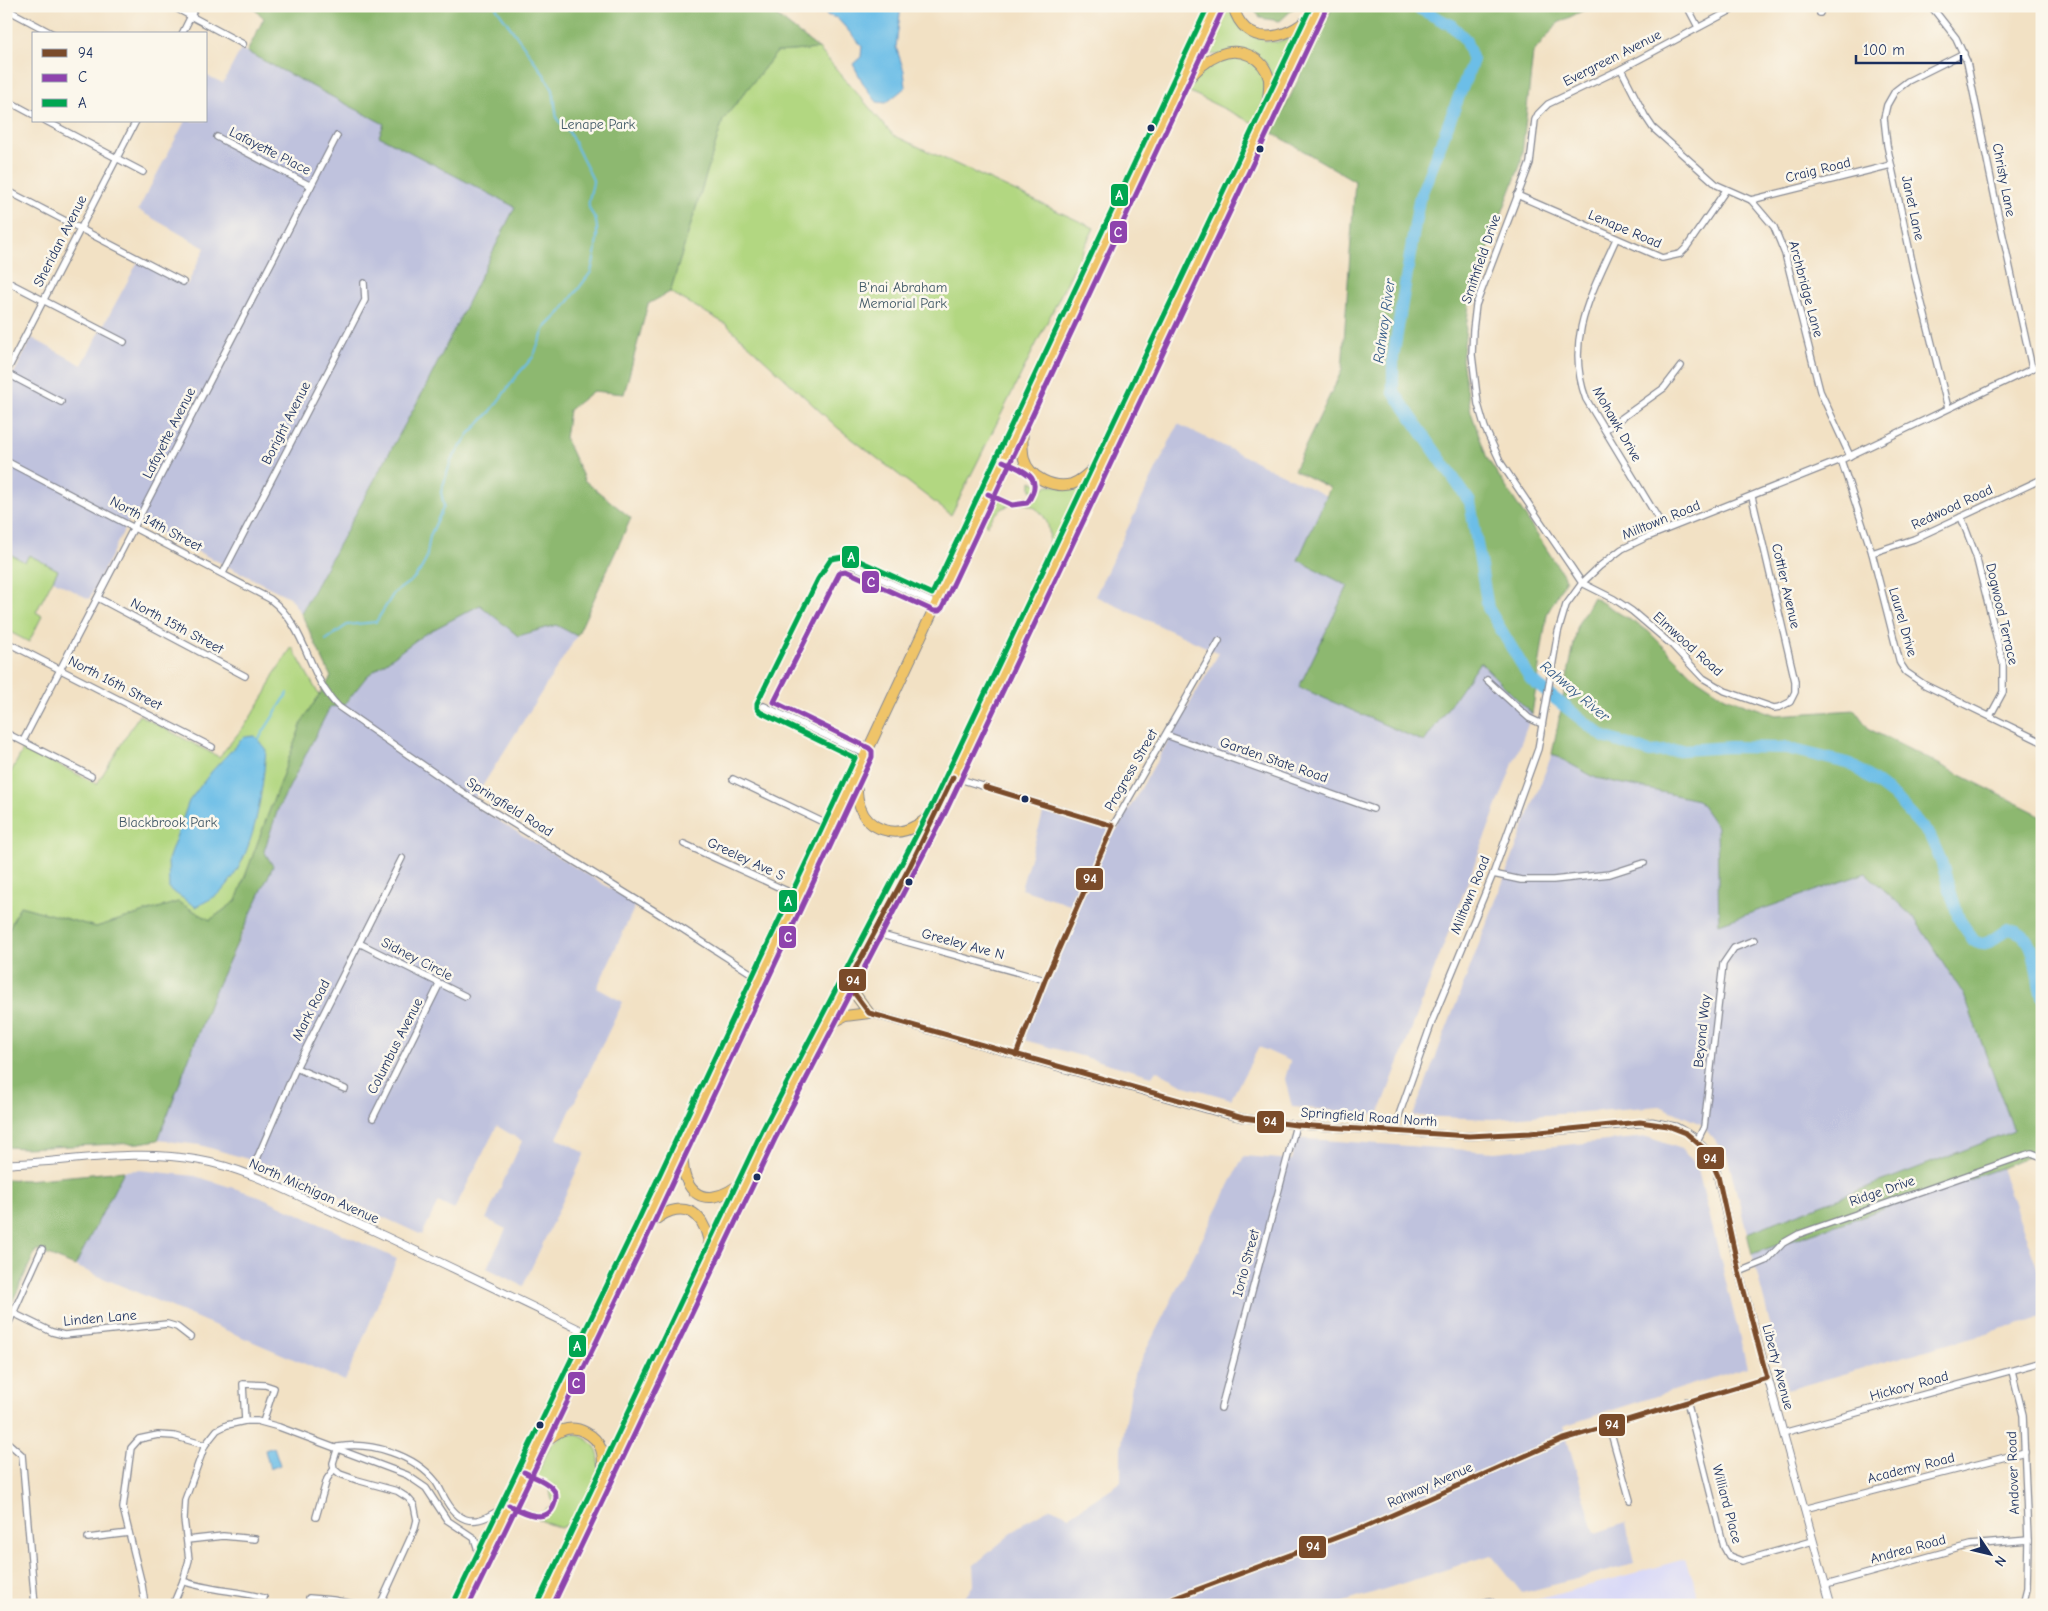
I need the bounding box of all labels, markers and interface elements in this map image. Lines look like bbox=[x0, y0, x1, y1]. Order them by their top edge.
street label: Evergreen Avenue bbox=[1560, 26, 1664, 90]
legend bbox=[32, 32, 208, 122]
scale bar bbox=[1856, 32, 1960, 64]
text: 100 m bbox=[1863, 41, 1905, 59]
text: 94 bbox=[78, 44, 93, 62]
text: C bbox=[78, 68, 87, 86]
text: A bbox=[78, 94, 87, 112]
park label: Lenape Park bbox=[561, 116, 636, 133]
street label: Lafayette Place bbox=[226, 123, 314, 179]
unlabelled marker bbox=[1146, 123, 1156, 133]
street label: Christy Lane bbox=[1989, 142, 2019, 218]
unlabelled marker bbox=[1255, 144, 1265, 154]
street label: Craig Road bbox=[1784, 154, 1852, 186]
street label: Janet Lane bbox=[1898, 174, 1928, 242]
line badge: A bbox=[1110, 183, 1129, 207]
text: A bbox=[1115, 187, 1123, 204]
street label: Sheridan Avenue bbox=[30, 192, 90, 290]
street label: Lenape Road bbox=[1586, 206, 1664, 252]
street label: Smithfield Drive bbox=[1458, 212, 1504, 306]
line badge: C bbox=[1109, 220, 1128, 244]
text: C bbox=[1114, 224, 1123, 241]
street label: Archbridge Lane bbox=[1785, 239, 1827, 339]
water label: Rahway River bbox=[1369, 277, 1399, 364]
park label: B'nai Abraham Memorial Park bbox=[859, 279, 947, 312]
street label: Boright Avenue bbox=[258, 379, 314, 467]
street label: Mohawk Drive bbox=[1589, 383, 1645, 465]
street label: Lafayette Avenue bbox=[139, 385, 199, 481]
street label: Redwood Road bbox=[1909, 481, 1995, 533]
street label: North 14th Street bbox=[107, 493, 206, 556]
street label: Milltown Road bbox=[1619, 497, 1703, 543]
street label: Cottler Avenue bbox=[1768, 542, 1804, 630]
line badge: A bbox=[841, 545, 860, 569]
text: A bbox=[847, 549, 855, 566]
street label: Dogwood Terrace bbox=[1982, 562, 2022, 666]
line badge: C bbox=[861, 570, 880, 594]
text: C bbox=[867, 574, 876, 591]
street label: Laurel Drive bbox=[1885, 585, 1921, 659]
street label: North 15th Street bbox=[128, 594, 227, 658]
street label: Elmwood Road bbox=[1649, 608, 1727, 680]
street label: North 16th Street bbox=[65, 652, 166, 714]
water label: Rahway River bbox=[1537, 657, 1614, 726]
street label: Progress Street bbox=[1101, 725, 1162, 814]
street label: Garden State Road bbox=[1218, 734, 1330, 786]
street label: Springfield Road bbox=[464, 774, 556, 840]
unlabelled marker bbox=[1020, 794, 1030, 804]
park label: Blackbrook Park bbox=[119, 814, 217, 831]
street label: Greeley Ave S bbox=[705, 834, 788, 884]
street label: Milltown Road bbox=[1447, 853, 1493, 937]
line badge: 94 bbox=[1075, 867, 1104, 891]
text: 94 bbox=[1083, 870, 1097, 887]
unlabelled marker bbox=[904, 877, 914, 887]
line badge: A bbox=[778, 889, 798, 913]
text: A bbox=[784, 893, 792, 910]
line badge: C bbox=[778, 925, 797, 949]
street label: Greeley Ave N bbox=[920, 925, 1006, 963]
text: C bbox=[784, 929, 793, 946]
street label: Sidney Circle bbox=[378, 934, 456, 984]
line badge: 94 bbox=[838, 968, 867, 992]
text: 94 bbox=[846, 972, 860, 989]
street label: Mark Road bbox=[288, 977, 334, 1043]
street label: Beyond Way bbox=[1690, 993, 1714, 1069]
street label: Columbus Avenue bbox=[363, 995, 427, 1097]
street label: Springfield Road North bbox=[1300, 1104, 1438, 1130]
line badge: 94 bbox=[1256, 1110, 1285, 1134]
text: 94 bbox=[1263, 1113, 1277, 1130]
line badge: 94 bbox=[1696, 1146, 1725, 1170]
text: 94 bbox=[1703, 1150, 1717, 1167]
street label: North Michigan Avenue bbox=[246, 1155, 382, 1227]
unlabelled marker bbox=[752, 1172, 762, 1182]
street label: Ridge Drive bbox=[1847, 1172, 1917, 1210]
street label: Iorio Street bbox=[1229, 1227, 1263, 1298]
street label: Linden Lane bbox=[63, 1306, 137, 1330]
street label: Liberty Avenue bbox=[1758, 1322, 1798, 1412]
line badge: A bbox=[568, 1334, 587, 1358]
text: A bbox=[573, 1338, 581, 1355]
street label: Hickory Road bbox=[1868, 1367, 1950, 1405]
line badge: C bbox=[567, 1371, 586, 1395]
text: C bbox=[572, 1375, 581, 1392]
line badge: 94 bbox=[1598, 1413, 1626, 1437]
text: 94 bbox=[1605, 1416, 1619, 1433]
unlabelled marker bbox=[535, 1420, 545, 1430]
street label: Andover Road bbox=[2003, 1431, 2023, 1515]
street label: Academy Road bbox=[1866, 1449, 1956, 1487]
street label: Rahway Avenue bbox=[1385, 1459, 1475, 1511]
street label: Williard Place bbox=[1708, 1463, 1746, 1545]
north arrow bbox=[1966, 1528, 2016, 1578]
street label: Andrea Road bbox=[1868, 1531, 1948, 1567]
line badge: 94 bbox=[1298, 1535, 1327, 1559]
text: 94 bbox=[1306, 1538, 1320, 1555]
text: N bbox=[1991, 1553, 2010, 1570]

